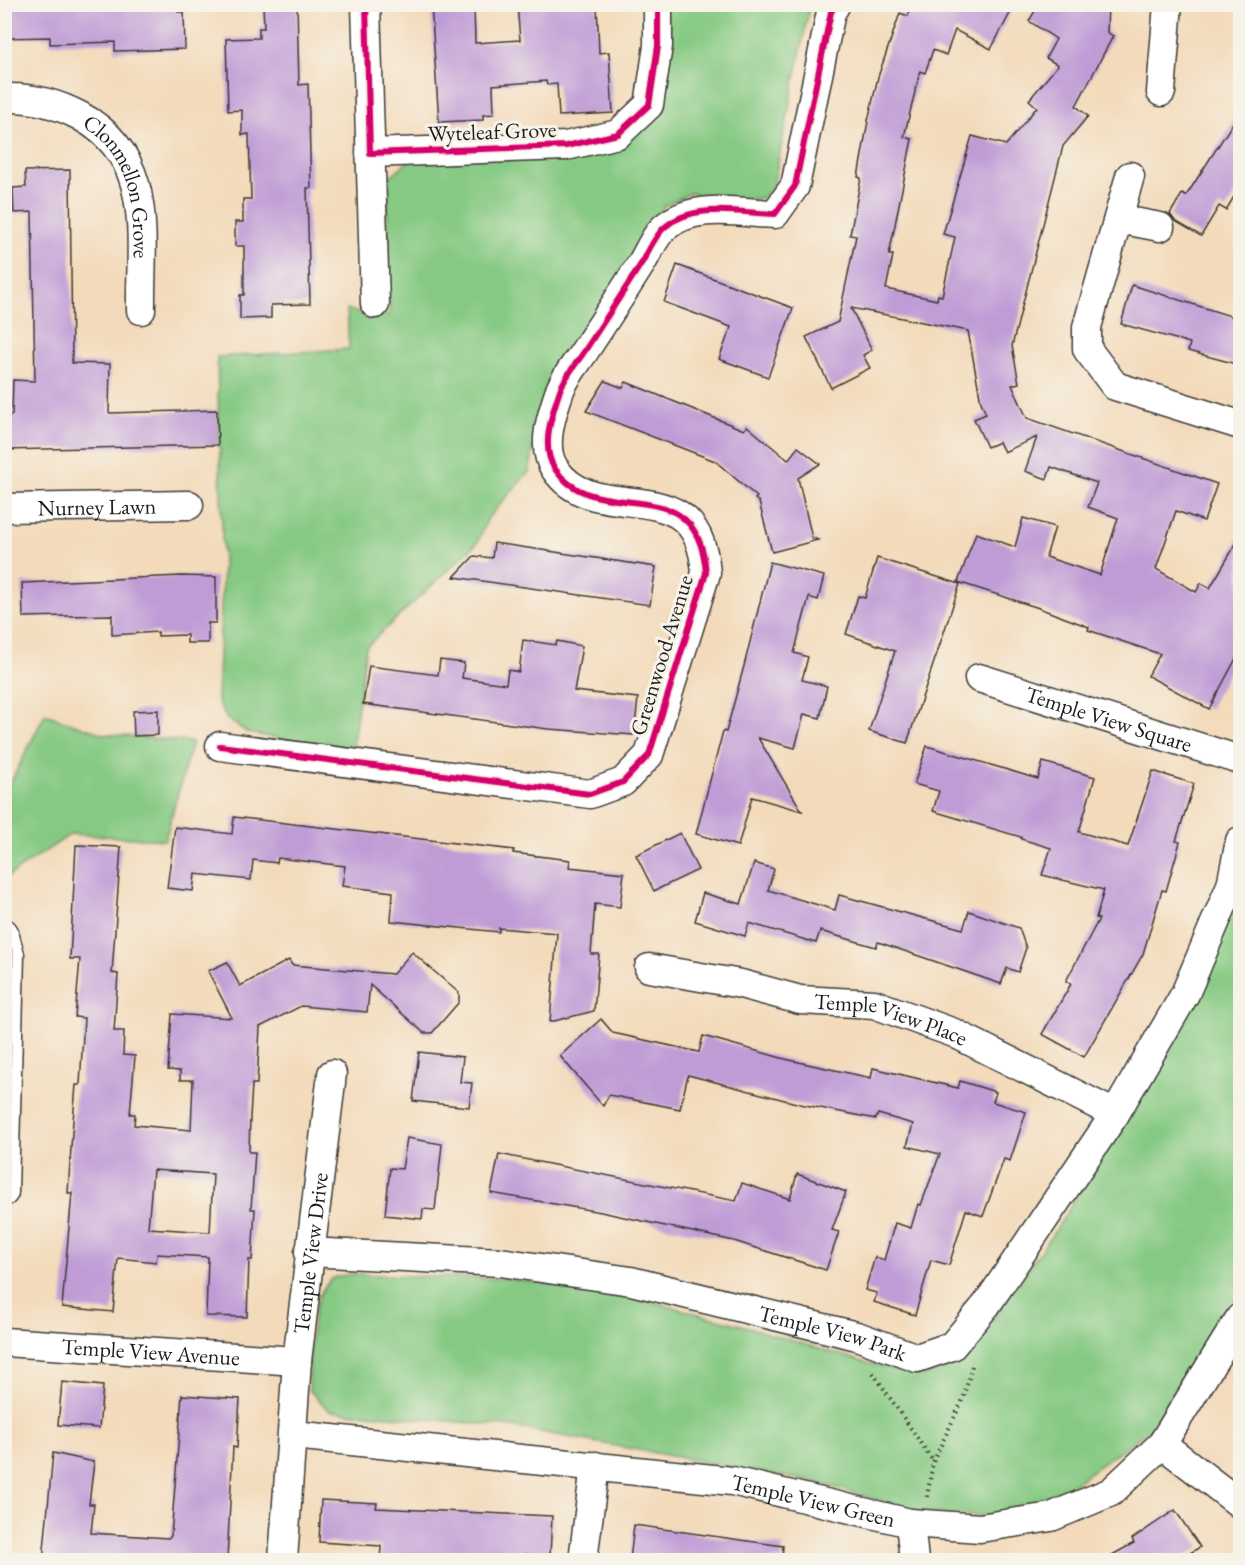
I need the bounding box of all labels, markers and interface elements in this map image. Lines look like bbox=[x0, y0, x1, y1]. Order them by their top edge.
street label: Clonmellon Grove bbox=[78, 108, 156, 259]
street label: Wyteleaf Grove bbox=[427, 115, 557, 148]
street label: Nurney Lawn bbox=[37, 492, 157, 522]
street label: Greenwood Avenue bbox=[623, 571, 700, 739]
street label: Temple View Square bbox=[1022, 679, 1196, 759]
street label: Temple View Place bbox=[813, 987, 973, 1053]
street label: Temple View Drive bbox=[286, 1171, 335, 1336]
street label: Temple View Park bbox=[756, 1299, 911, 1368]
street label: Temple View Avenue bbox=[61, 1332, 241, 1372]
street label: Temple View Green bbox=[728, 1467, 898, 1534]

